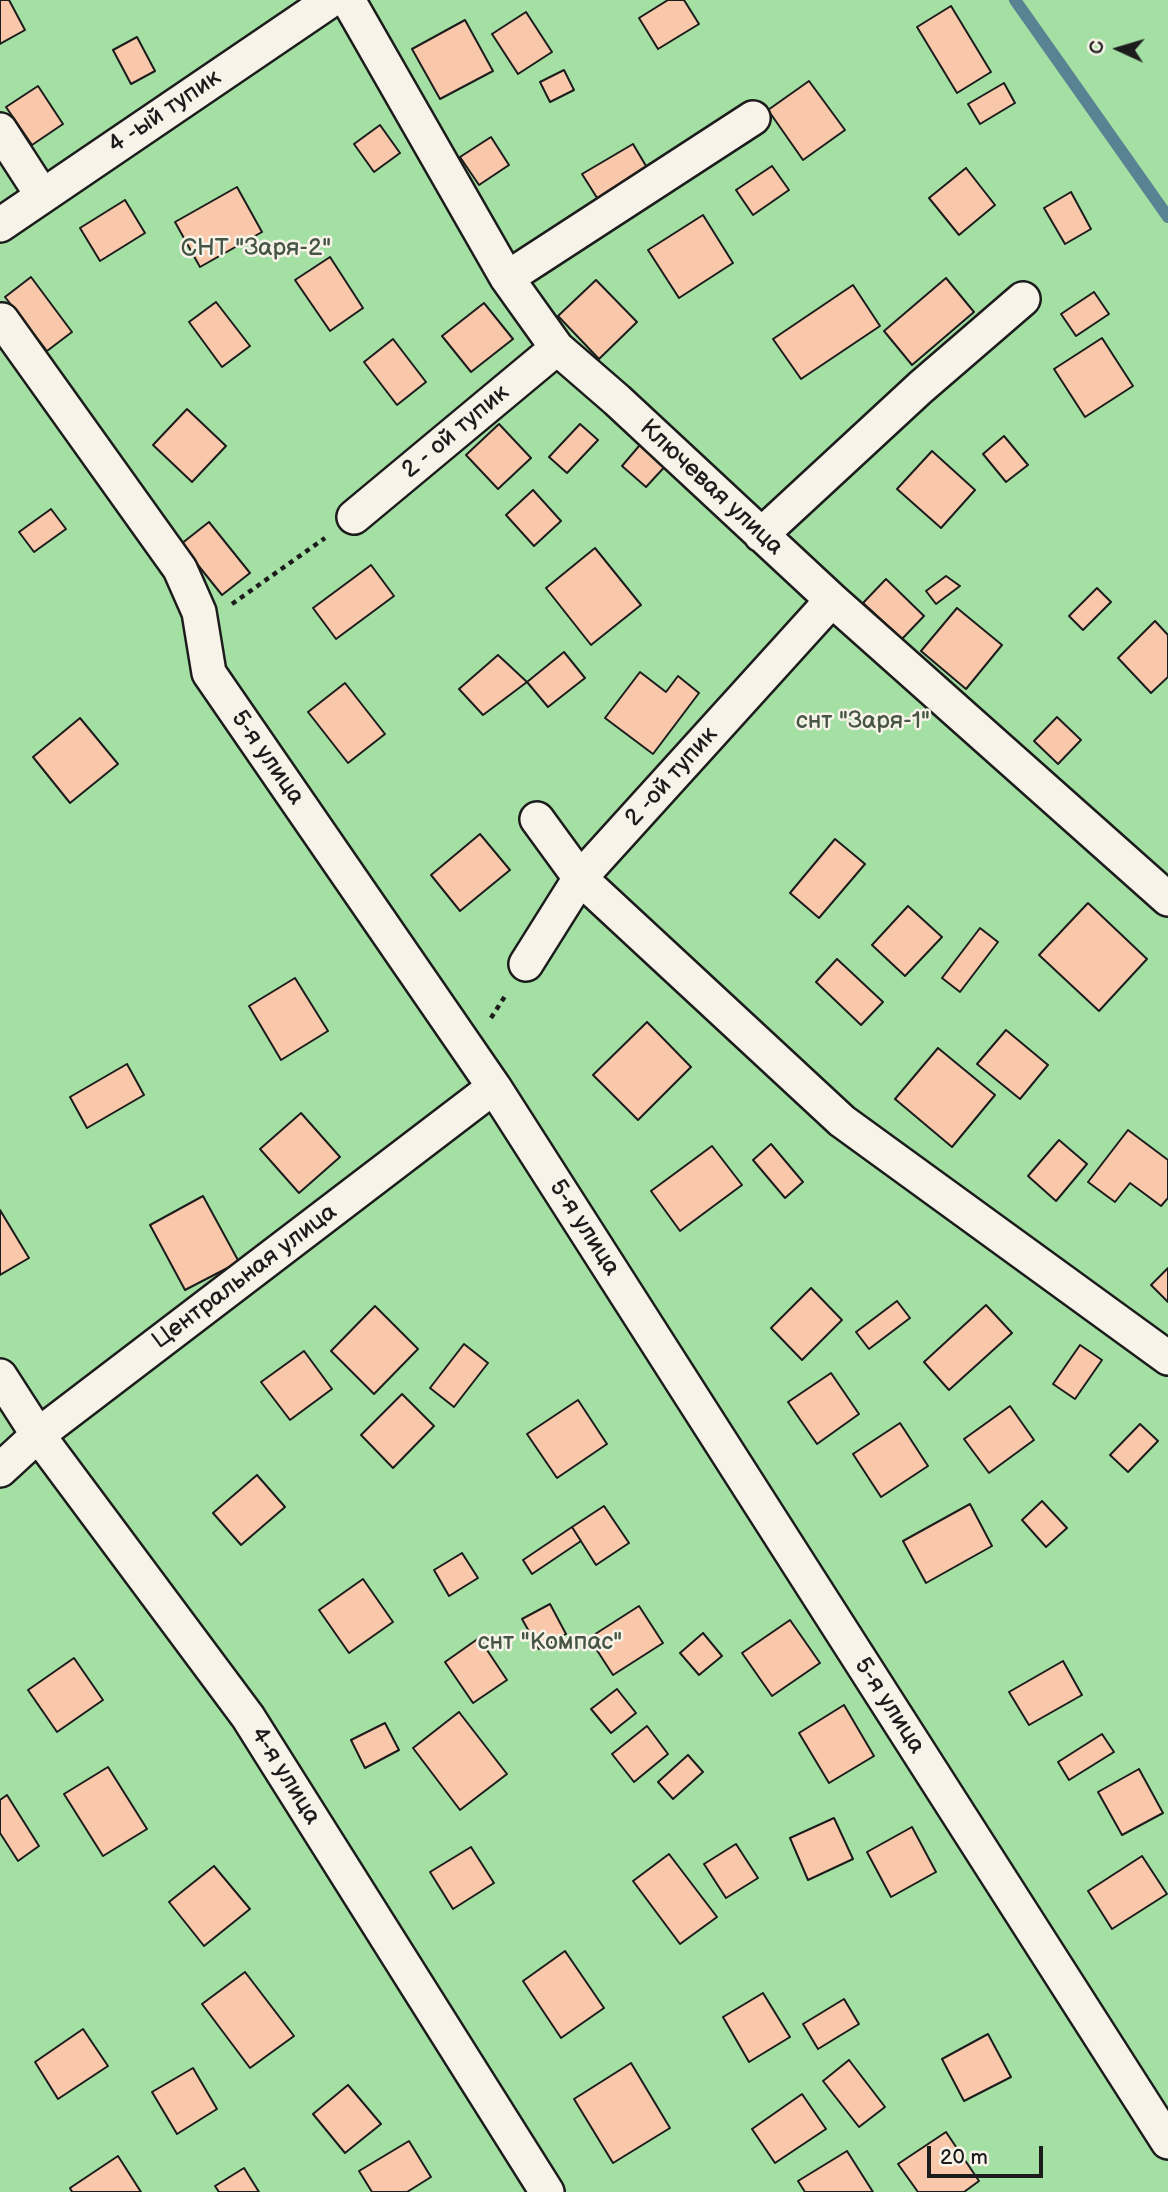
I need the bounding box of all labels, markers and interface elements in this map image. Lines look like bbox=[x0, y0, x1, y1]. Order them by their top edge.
north arrow bbox=[1084, 14, 1154, 84]
text: С bbox=[1086, 40, 1109, 55]
street label: 4 -ый тупик bbox=[103, 64, 227, 160]
park label: СНТ "Заря-2" bbox=[181, 235, 331, 263]
street label: 2 - ой тупик bbox=[397, 379, 515, 485]
street label: Ключевая улица bbox=[633, 414, 789, 562]
street label: 5-я улица bbox=[224, 705, 310, 811]
park label: снт "Заря-1" bbox=[796, 708, 930, 736]
street label: 2 -ой тупик bbox=[620, 721, 724, 833]
street label: 5-я улица bbox=[542, 1175, 626, 1281]
street label: Центральная улица bbox=[147, 1198, 343, 1356]
park label: снт "Компас" bbox=[478, 1629, 622, 1657]
street label: 5-я улица bbox=[847, 1653, 931, 1759]
street label: 4-я улица bbox=[244, 1722, 326, 1830]
scale bar bbox=[930, 2132, 1046, 2176]
text: 20 m bbox=[940, 2145, 988, 2170]

